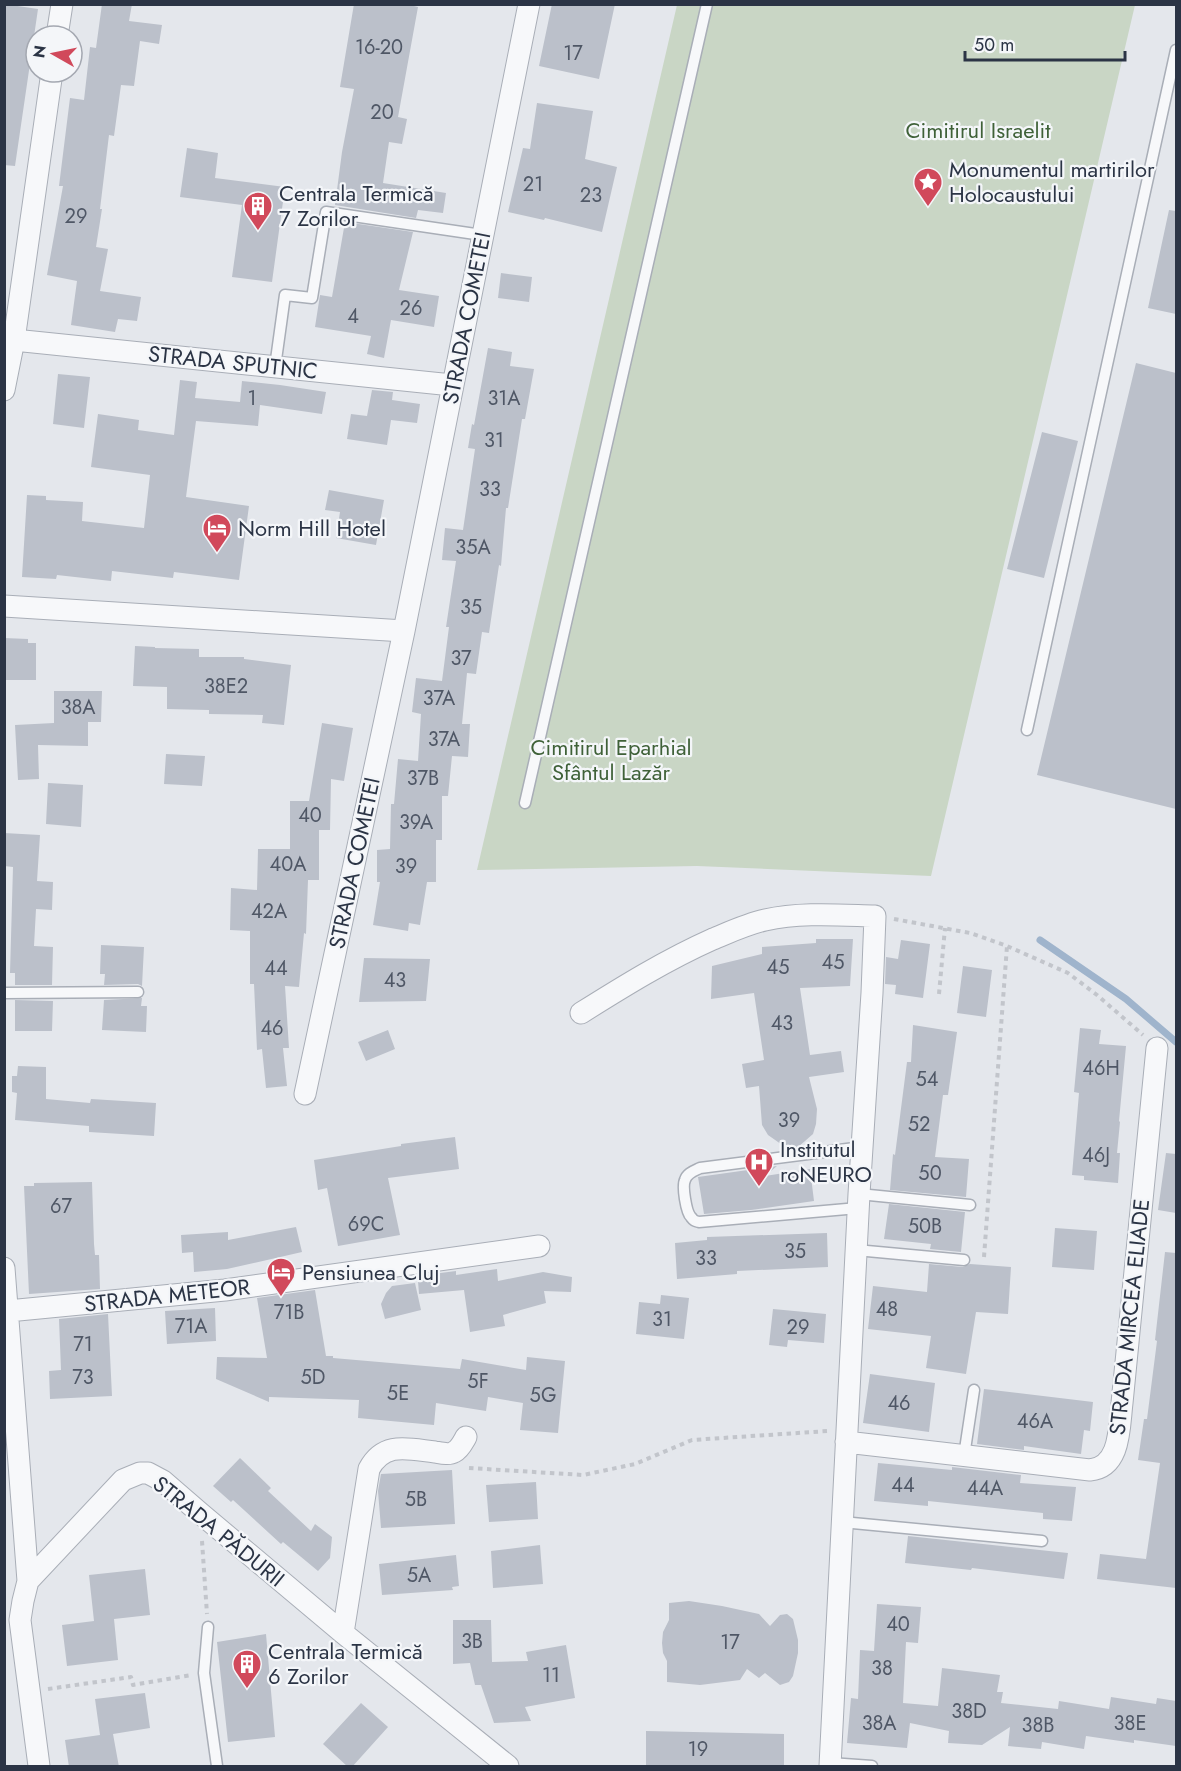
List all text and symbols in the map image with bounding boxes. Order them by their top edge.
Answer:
north arrow [24,24,84,84]
scale bar [965,24,1126,62]
text: 50 m [974,32,1014,58]
house number: 16-20 [355,33,403,62]
house number: 17 [563,39,583,68]
text: N [27,44,52,60]
house number: 20 [370,98,394,127]
park label: Cimitirul Israelit [905,114,1051,146]
place label: Monumentul martirilor Holocaustului [949,153,1155,210]
place icon: Monumentul martirilor Holocaustului [912,166,944,208]
house number: 21 [523,170,543,199]
place label: Centrala Termică 7 Zorilor [279,177,434,234]
house number: 23 [580,181,602,210]
building icon: Centrala Termică 7 Zorilor [242,190,274,232]
house number: 29 [65,202,87,231]
street label: STRADA COMETEI [434,229,498,407]
house number: 26 [400,294,422,323]
house number: 4 [347,302,359,331]
street label: STRADA SPUTNIC [147,337,319,387]
house number: 1 [248,384,257,413]
house number: 31A [487,384,521,413]
house number: 31 [484,426,504,455]
house number: 33 [479,475,501,504]
hotel icon: Norm Hill Hotel [201,512,233,554]
place label: Norm Hill Hotel [238,512,386,544]
house number: 35A [455,533,491,562]
house number: 35 [460,593,482,622]
house number: 37 [450,644,472,673]
house number: 38E2 [204,672,248,701]
house number: 37A [423,684,456,713]
house number: 38A [61,693,96,722]
house number: 37A [428,725,461,754]
park label: Cimitirul Eparhial Sfântul Lazăr [530,731,692,788]
house number: 37B [407,764,439,793]
street label: STRADA COMETEI [320,774,388,952]
house number: 40 [298,801,322,830]
house number: 39A [399,808,434,837]
house number: 40A [270,850,307,879]
house number: 39 [395,852,417,881]
house number: 42A [251,897,288,926]
house number: 45 [822,948,844,977]
house number: 45 [767,953,789,982]
house number: 44 [264,954,288,983]
house number: 43 [384,966,406,995]
house number: 43 [771,1009,793,1038]
house number: 46 [260,1014,284,1043]
house number: 46H [1082,1054,1120,1083]
house number: 54 [916,1065,939,1094]
house number: 39 [778,1106,800,1135]
house number: 52 [908,1110,930,1139]
place label: Institutul roNEURO [780,1133,872,1190]
house number: 46J [1082,1141,1110,1170]
hospital icon: Institutul roNEURO [743,1146,775,1188]
house number: 50 [918,1159,942,1188]
house number: 67 [50,1192,73,1221]
street label: STRADA MIRCEA ELIADE [1101,1197,1157,1437]
house number: 69C [348,1210,384,1239]
house number: 50B [908,1212,942,1241]
house number: 35 [784,1237,806,1266]
house number: 33 [695,1244,717,1273]
hotel icon: Pensiunea Cluj [265,1256,297,1298]
place label: Pensiunea Cluj [302,1256,440,1288]
street label: STRADA METEOR [83,1270,252,1320]
house number: 48 [876,1295,898,1324]
house number: 71B [274,1298,304,1327]
house number: 31 [652,1305,672,1334]
house number: 71A [175,1312,208,1341]
house number: 29 [787,1313,809,1342]
house number: 71 [73,1330,93,1359]
house number: 73 [72,1363,94,1392]
house number: 5D [301,1363,325,1392]
house number: 5F [467,1367,489,1396]
house number: 5E [387,1379,409,1408]
house number: 5G [530,1381,556,1410]
house number: 46 [887,1389,911,1418]
house number: 46A [1017,1407,1054,1436]
street label: STRADA PĂDURII [146,1468,292,1594]
house number: 44 [891,1471,915,1500]
house number: 44A [967,1474,1004,1503]
house number: 5B [405,1485,427,1514]
house number: 5A [407,1561,432,1590]
house number: 40 [886,1610,910,1639]
house number: 3B [461,1627,483,1656]
house number: 17 [720,1628,740,1657]
place label: Centrala Termică 6 Zorilor [268,1635,423,1692]
building icon: Centrala Termică 6 Zorilor [231,1648,263,1690]
house number: 38 [871,1654,893,1683]
house number: 11 [542,1661,560,1690]
house number: 38D [951,1697,987,1726]
house number: 38A [862,1709,897,1738]
house number: 38E [1114,1709,1146,1738]
house number: 38B [1022,1711,1055,1740]
house number: 19 [688,1735,708,1764]

